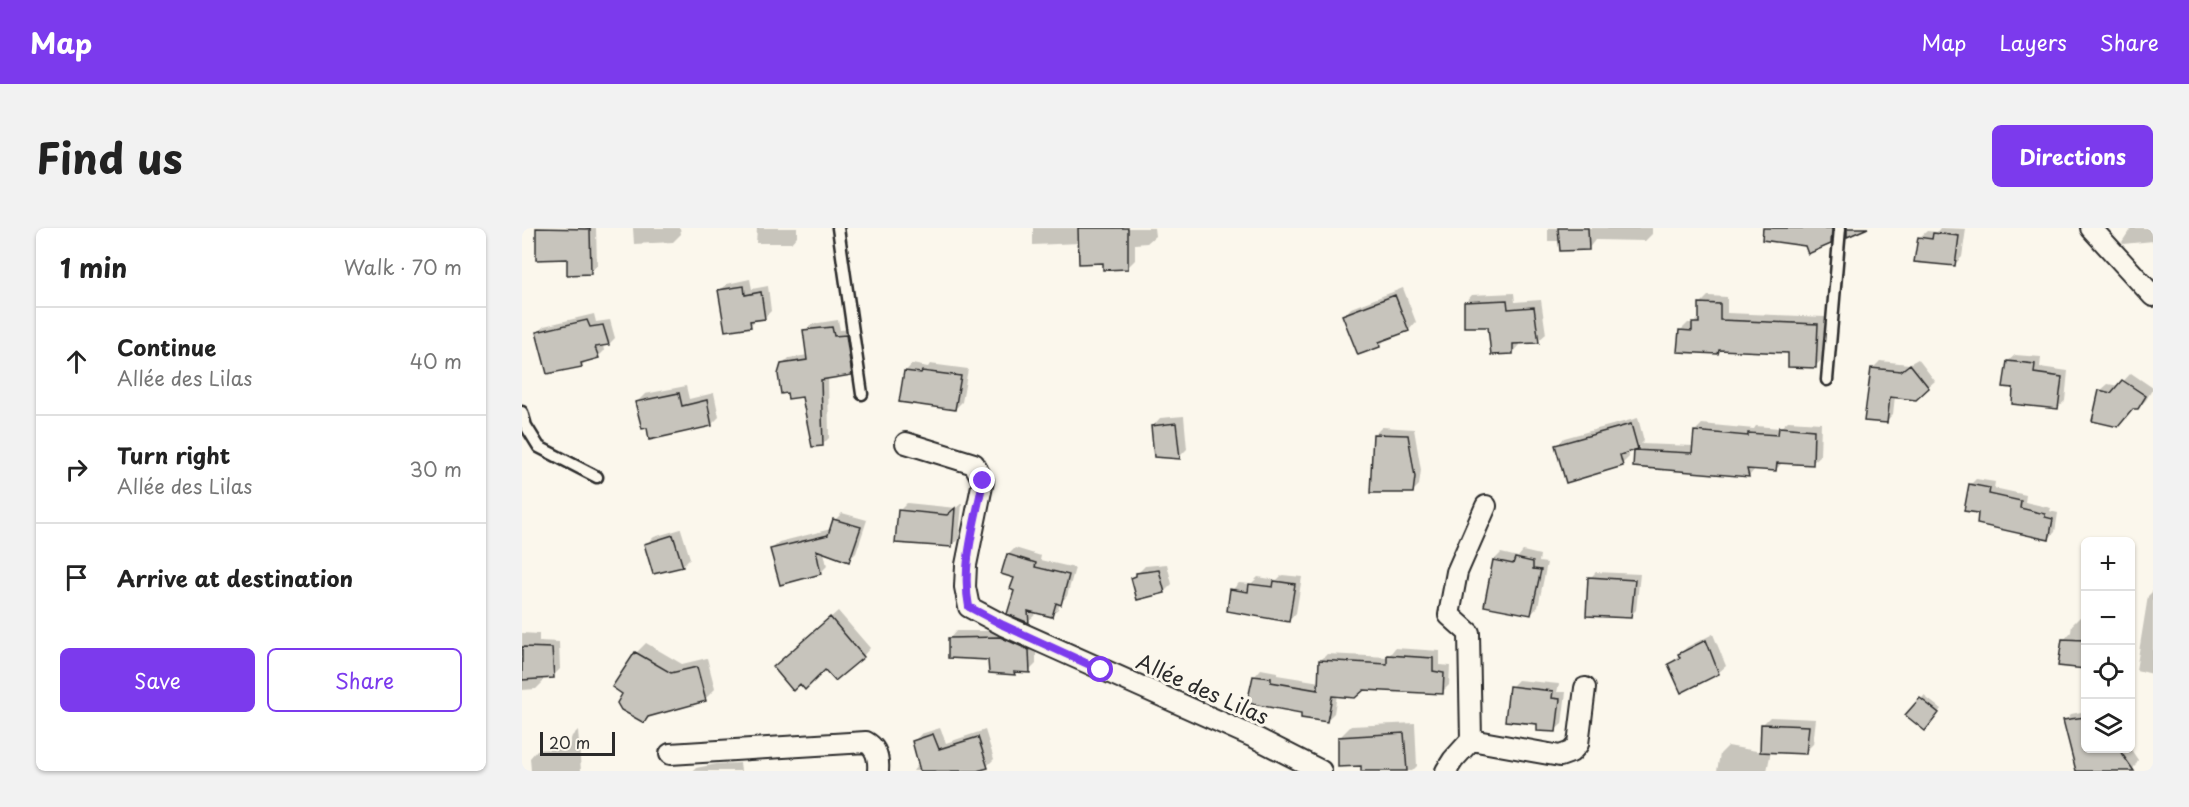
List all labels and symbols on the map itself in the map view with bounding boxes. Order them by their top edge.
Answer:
route end [969,467,995,493]
street label: Allée des Lilas [1132,644,1274,732]
route start [1087,656,1113,682]
scale bar [540,729,615,756]

